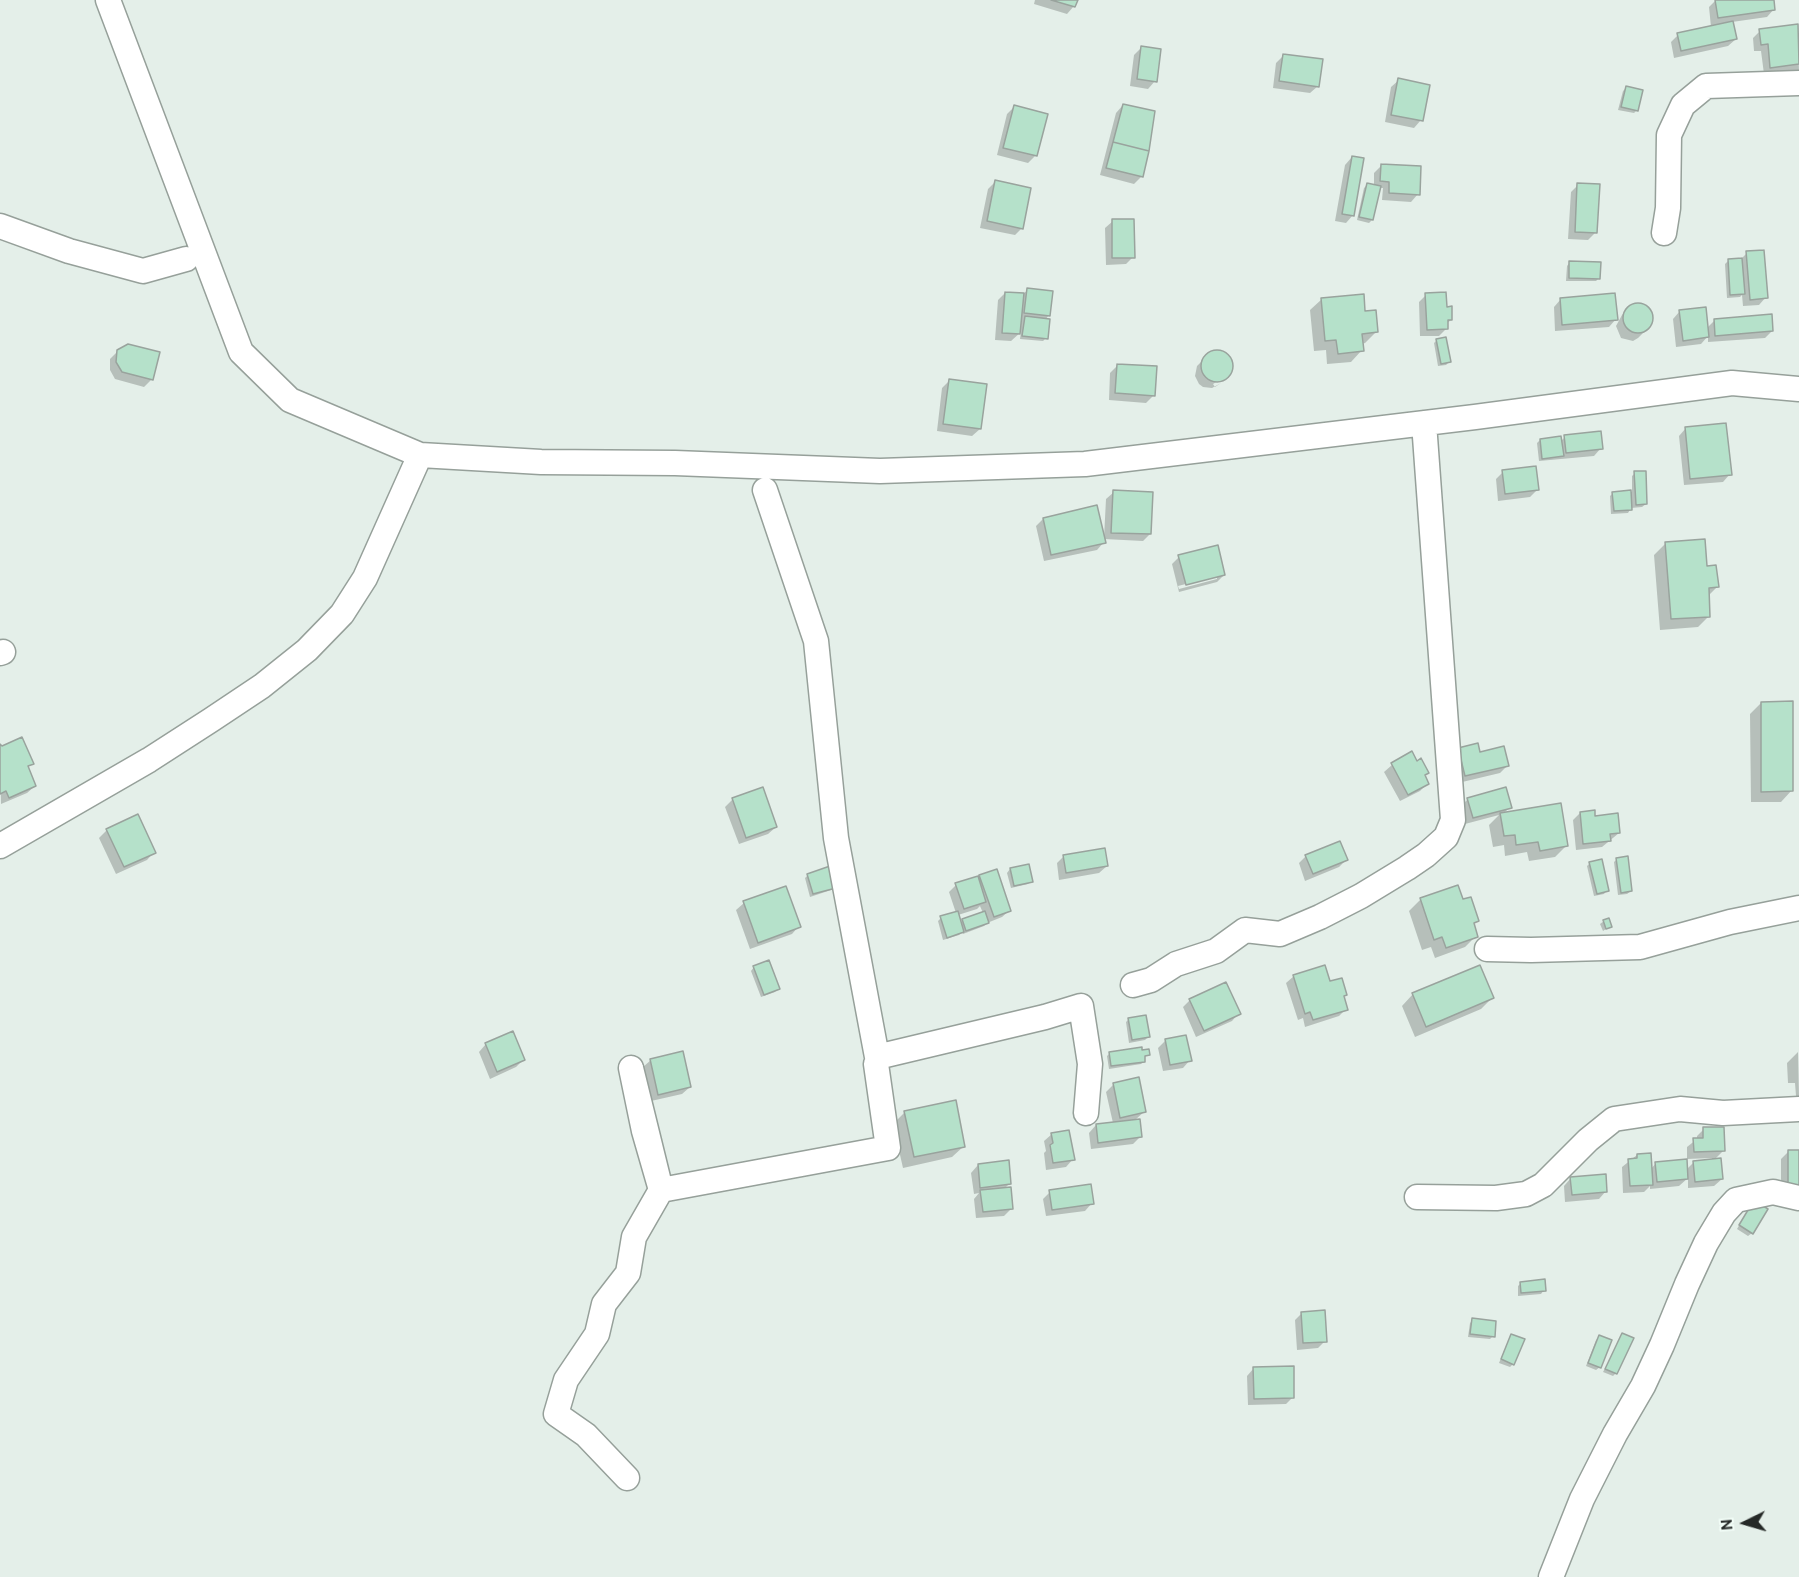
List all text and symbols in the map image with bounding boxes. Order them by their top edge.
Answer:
north arrow [1715,1493,1775,1553]
text: N [1717,1518,1737,1531]

